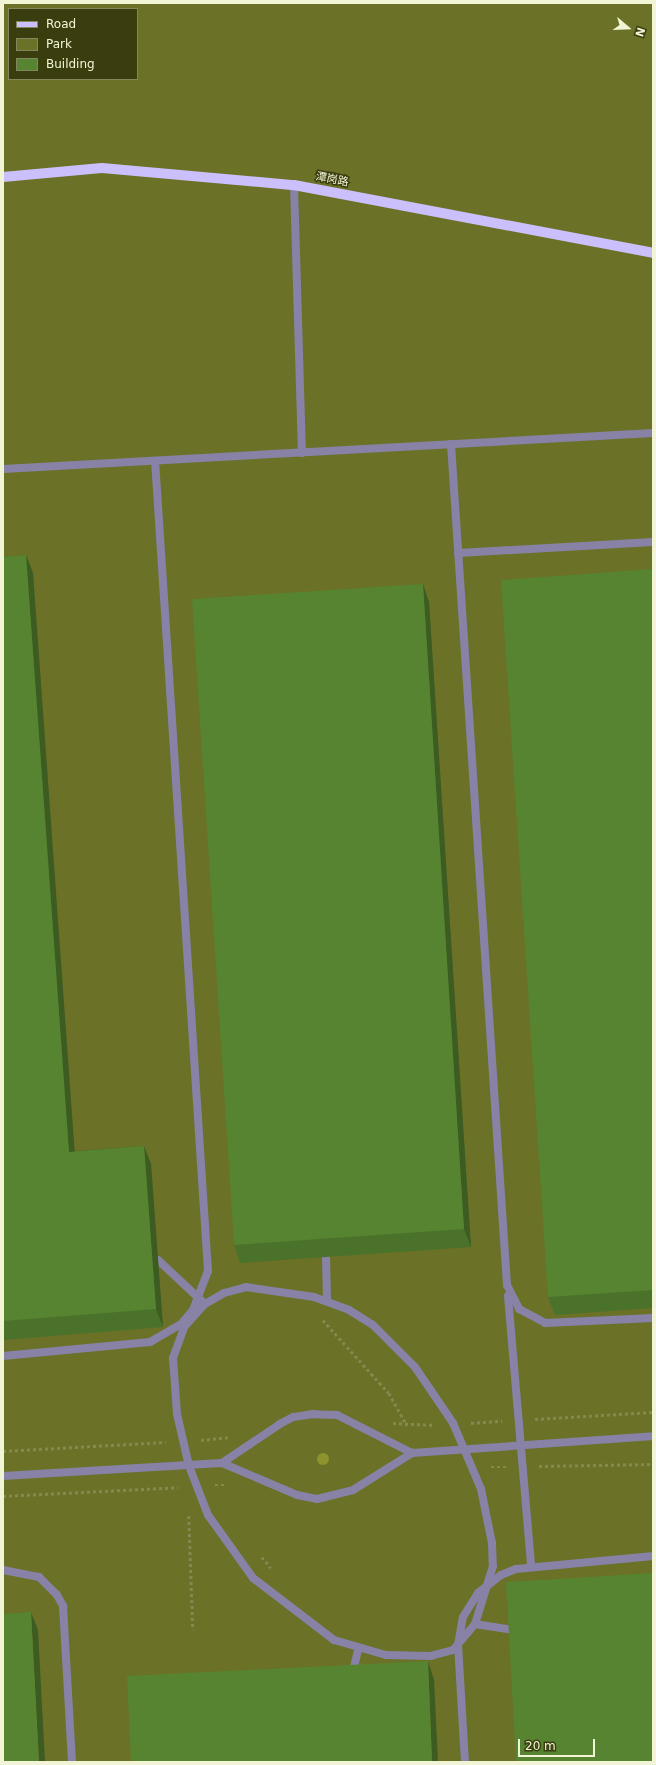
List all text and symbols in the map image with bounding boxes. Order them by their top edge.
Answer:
legend [8,8,138,80]
north arrow [608,8,648,48]
text: Road [46,17,76,31]
text: N [632,26,647,39]
text: Park [46,37,72,51]
text: Building [46,57,95,71]
street label: 潭岗路 [315,170,349,190]
scale bar [520,1731,597,1757]
text: 20 m [525,1739,556,1753]

